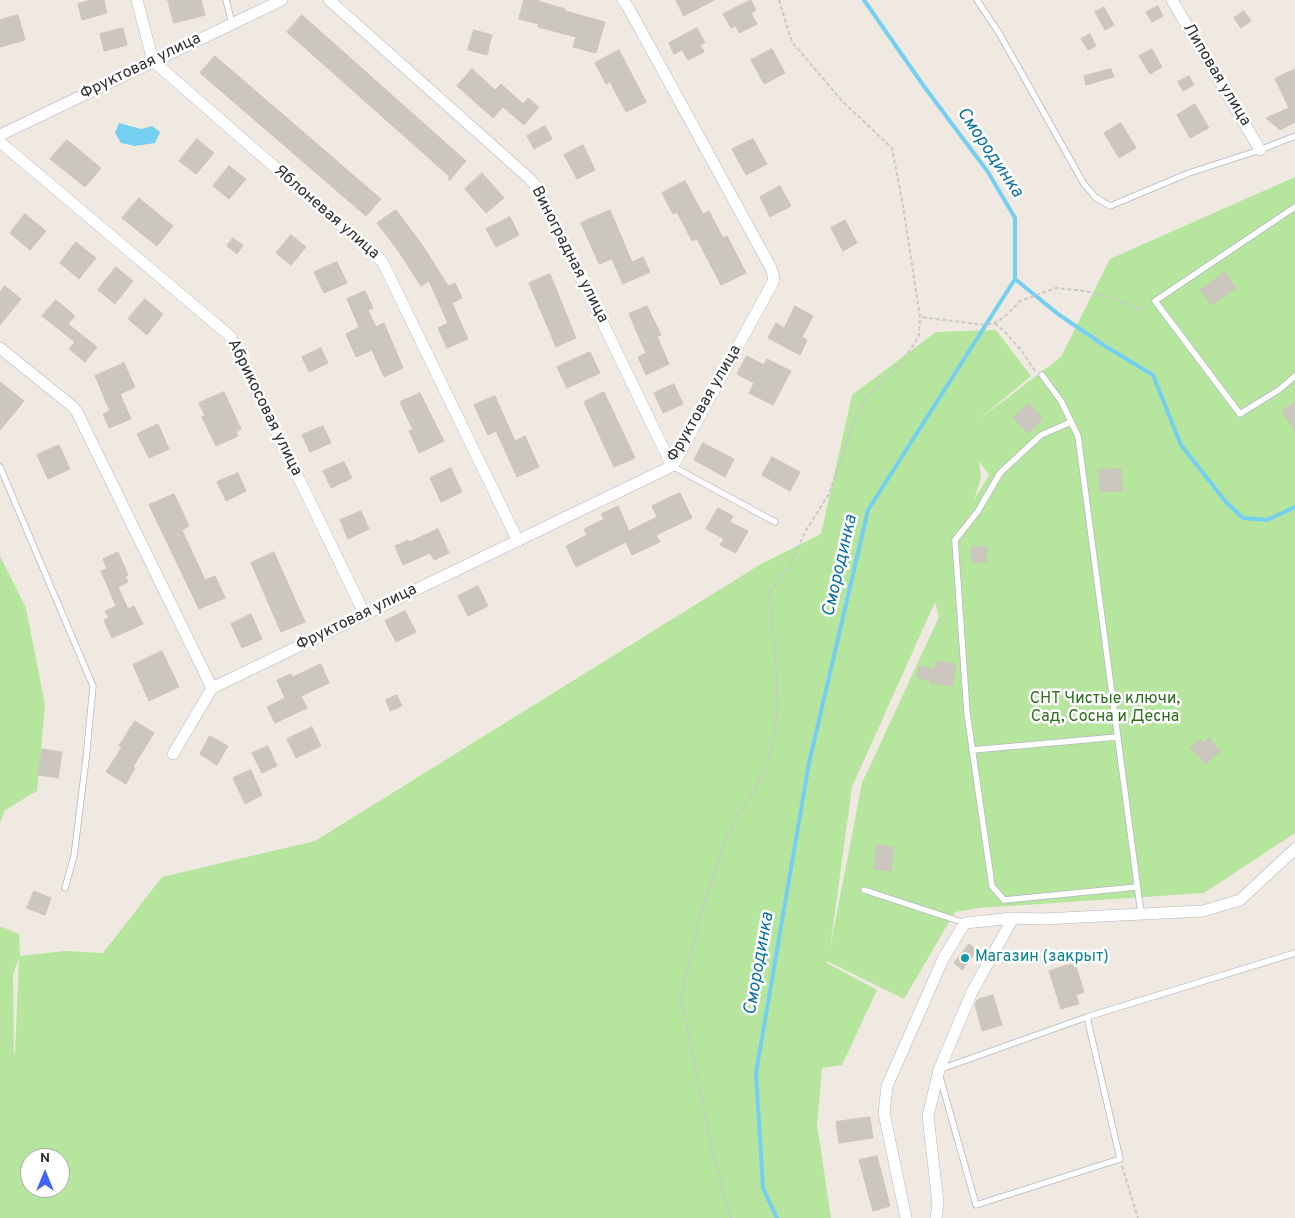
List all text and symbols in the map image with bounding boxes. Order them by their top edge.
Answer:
street label: Липовая улица [1178,20,1254,130]
street label: Фруктовая улица [78,30,204,104]
water label: Смородинка [951,104,1027,202]
street label: Яблоневая улица [269,162,383,264]
street label: Виноградная улица [526,184,612,326]
street label: Абрикосовая улица [223,337,305,479]
street label: Фруктовая улица [664,342,746,466]
water label: Смородинка [819,513,863,619]
street label: Фруктовая улица [294,581,420,655]
park label: СНТ Чистые ключи, Сад, Сосна и Десна [1030,690,1180,728]
water label: Смородинка [740,911,780,1017]
place label: Магазин (закрыт) [975,948,1109,968]
marker: Магазин (закрыт) [959,952,971,964]
north arrow [20,1148,70,1198]
text: N [40,1150,50,1167]

